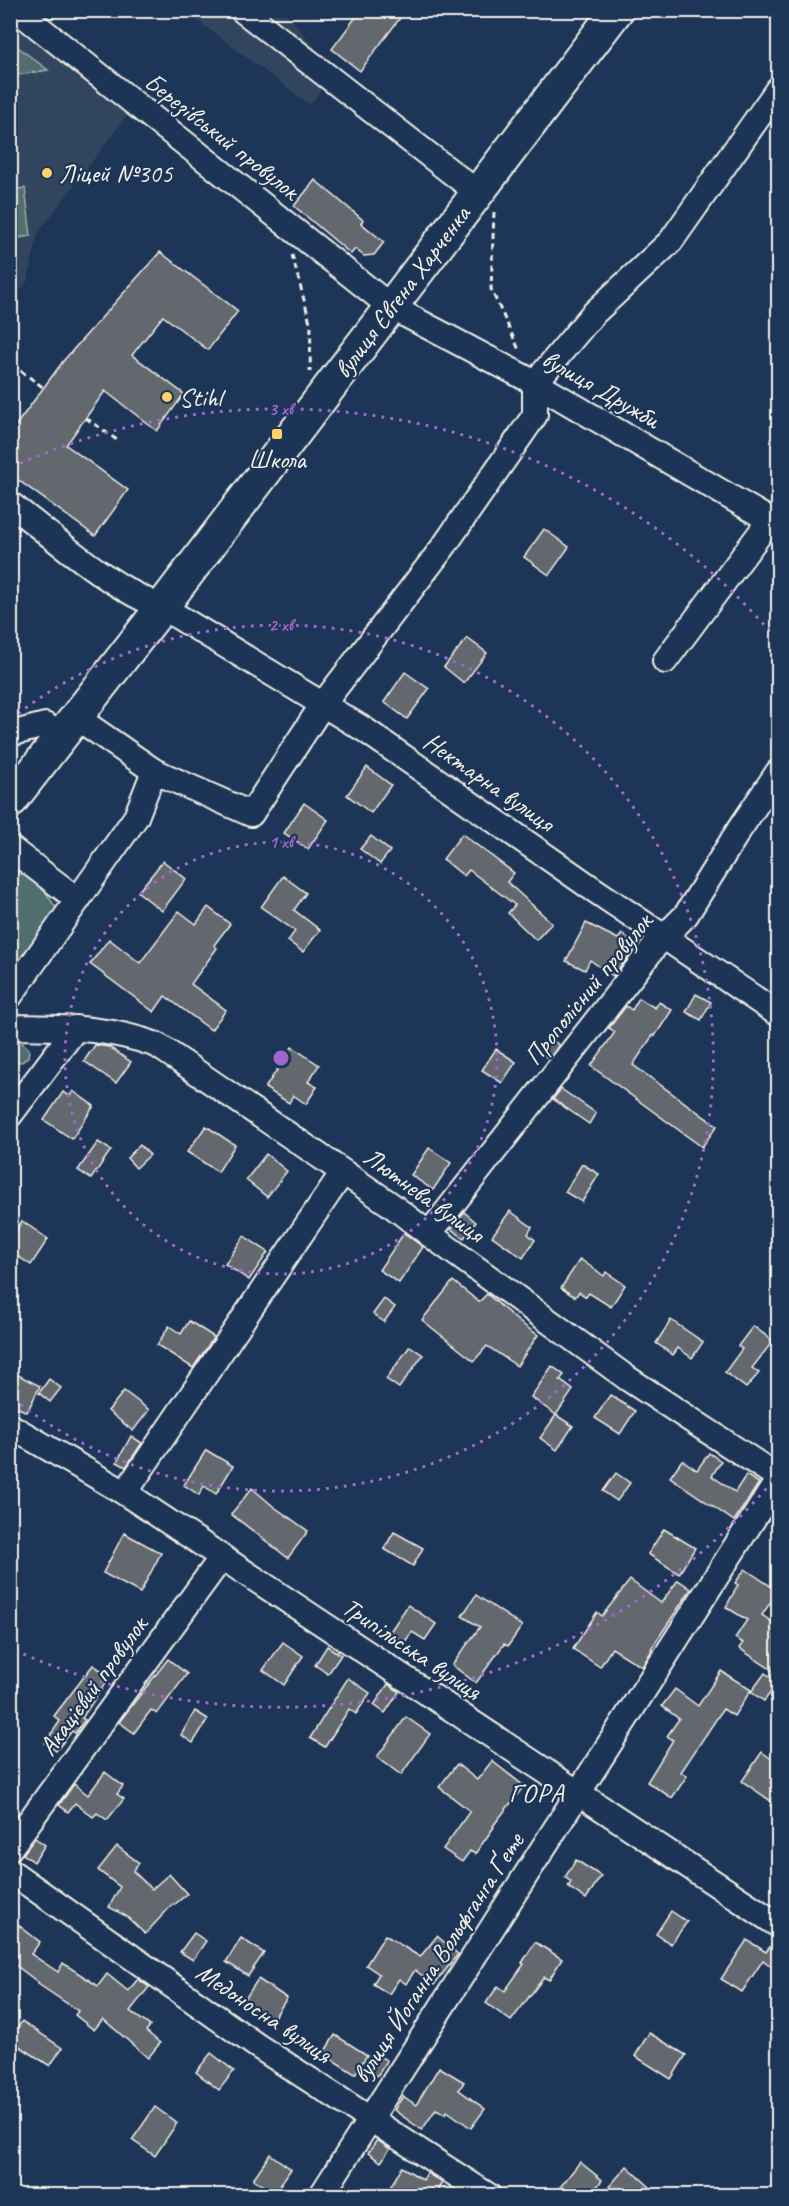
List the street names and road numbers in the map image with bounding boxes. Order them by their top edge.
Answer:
street label: Березівський провулок [138,65,308,208]
street label: вулиця Євгена Харченка [326,198,479,385]
street label: вулиця Дружби [536,342,667,437]
street label: Нектарна вулиця [417,725,563,840]
street label: Прополісний провулок [516,904,661,1072]
street label: Лютнева вулиця [357,1140,493,1251]
street label: Трипільська вулиця [336,1590,489,1709]
street label: Акацієвий провулок [31,1608,156,1762]
street label: вулиця Йоганна Вольфганга Ґете [345,1825,532,2089]
street label: Медоносна вулиця [190,1955,340,2071]

